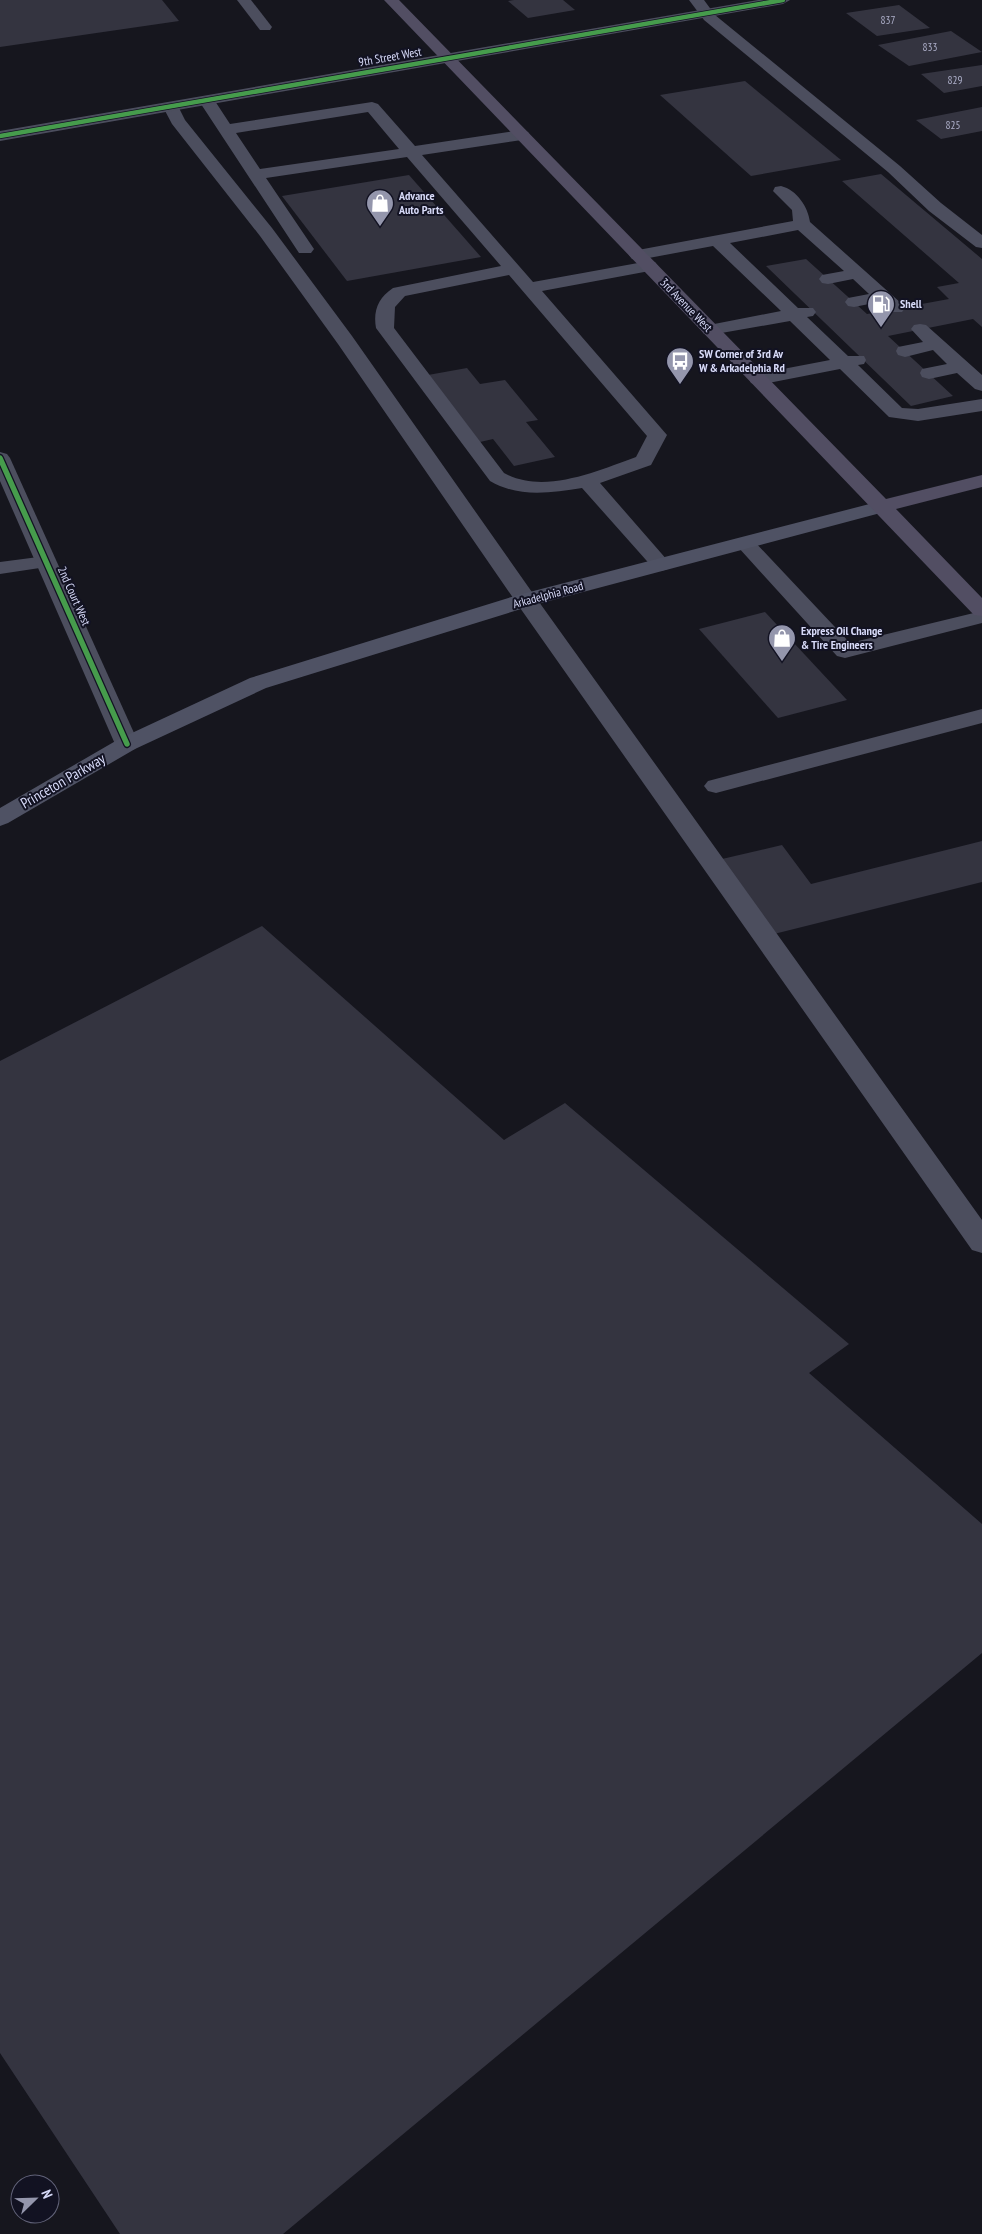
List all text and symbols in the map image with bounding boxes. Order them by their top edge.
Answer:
house number: 837 [881,13,895,27]
house number: 833 [923,40,937,54]
street label: 9th Street West [357,43,423,69]
house number: 829 [948,73,962,87]
house number: 825 [946,118,960,132]
shop icon: Advance Auto Parts [365,188,395,227]
place label: Advance Auto Parts [398,188,444,217]
street label: 3rd Avenue West [657,275,716,335]
fuel station icon: Shell [866,289,896,328]
place label: Shell [900,296,922,311]
bus stop icon: SW Corner of 3rd Av W & Arkadelphia Rd [665,346,695,385]
place label: SW Corner of 3rd Av W & Arkadelphia Rd [698,346,785,375]
street label: 2nd Court West [55,564,94,628]
street label: Arkadelphia Road [511,578,585,611]
shop icon: Express Oil Change & Tire Engineers [767,623,797,662]
place label: Express Oil Change & Tire Engineers [801,623,882,652]
street label: Princeton Parkway [17,749,109,812]
north arrow [10,2174,60,2224]
text: N [37,2187,57,2201]

